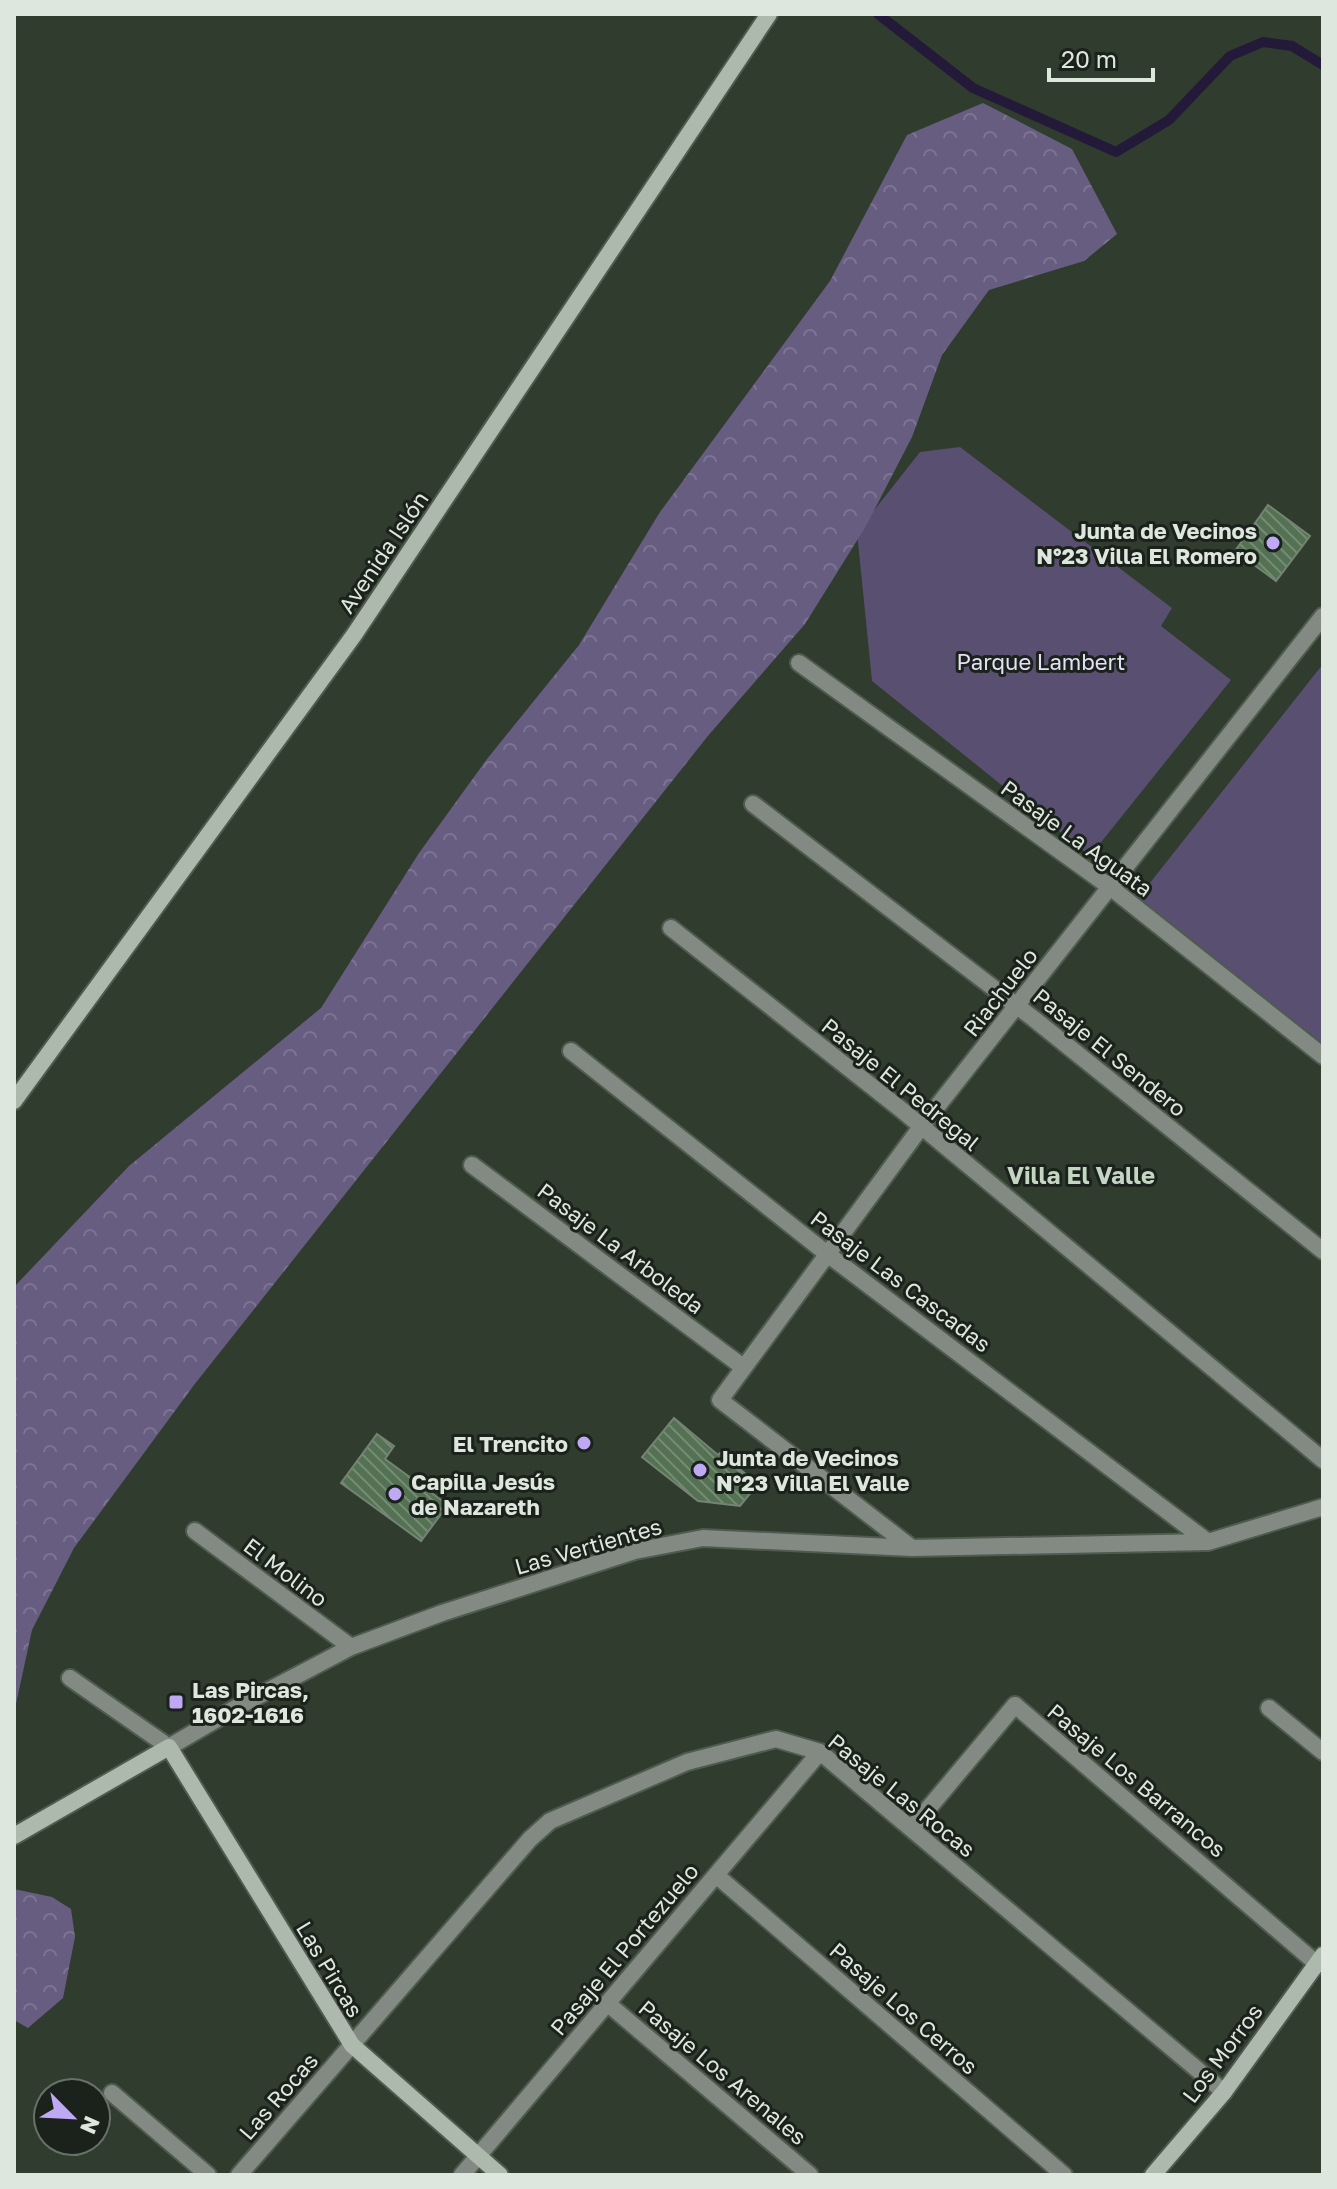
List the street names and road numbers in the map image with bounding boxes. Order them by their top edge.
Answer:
street label: Avenida Islón [332,486,434,618]
street label: Pasaje La Aguata [996,774,1158,902]
street label: Riachuelo [957,942,1043,1042]
street label: Pasaje El Sendero [1028,982,1192,1122]
street label: Pasaje El Pedregal [817,1012,985,1156]
street label: Pasaje La Arboleda [533,1177,709,1319]
street label: Pasaje Las Cascadas [806,1205,996,1357]
street label: Las Vertientes [511,1512,665,1580]
street label: El Molino [239,1532,333,1612]
street label: Pasaje Los Barrancos [1042,1698,1232,1862]
street label: Pasaje Las Rocas [823,1727,981,1863]
street label: Pasaje El Portezuelo [544,1858,704,2040]
street label: Las Pircas [291,1916,369,2022]
street label: Pasaje Los Cerros [825,1936,983,2080]
street label: Pasaje Los Arenales [634,1994,812,2150]
street label: Los Morros [1176,1998,1268,2108]
street label: Las Rocas [233,2047,323,2145]

